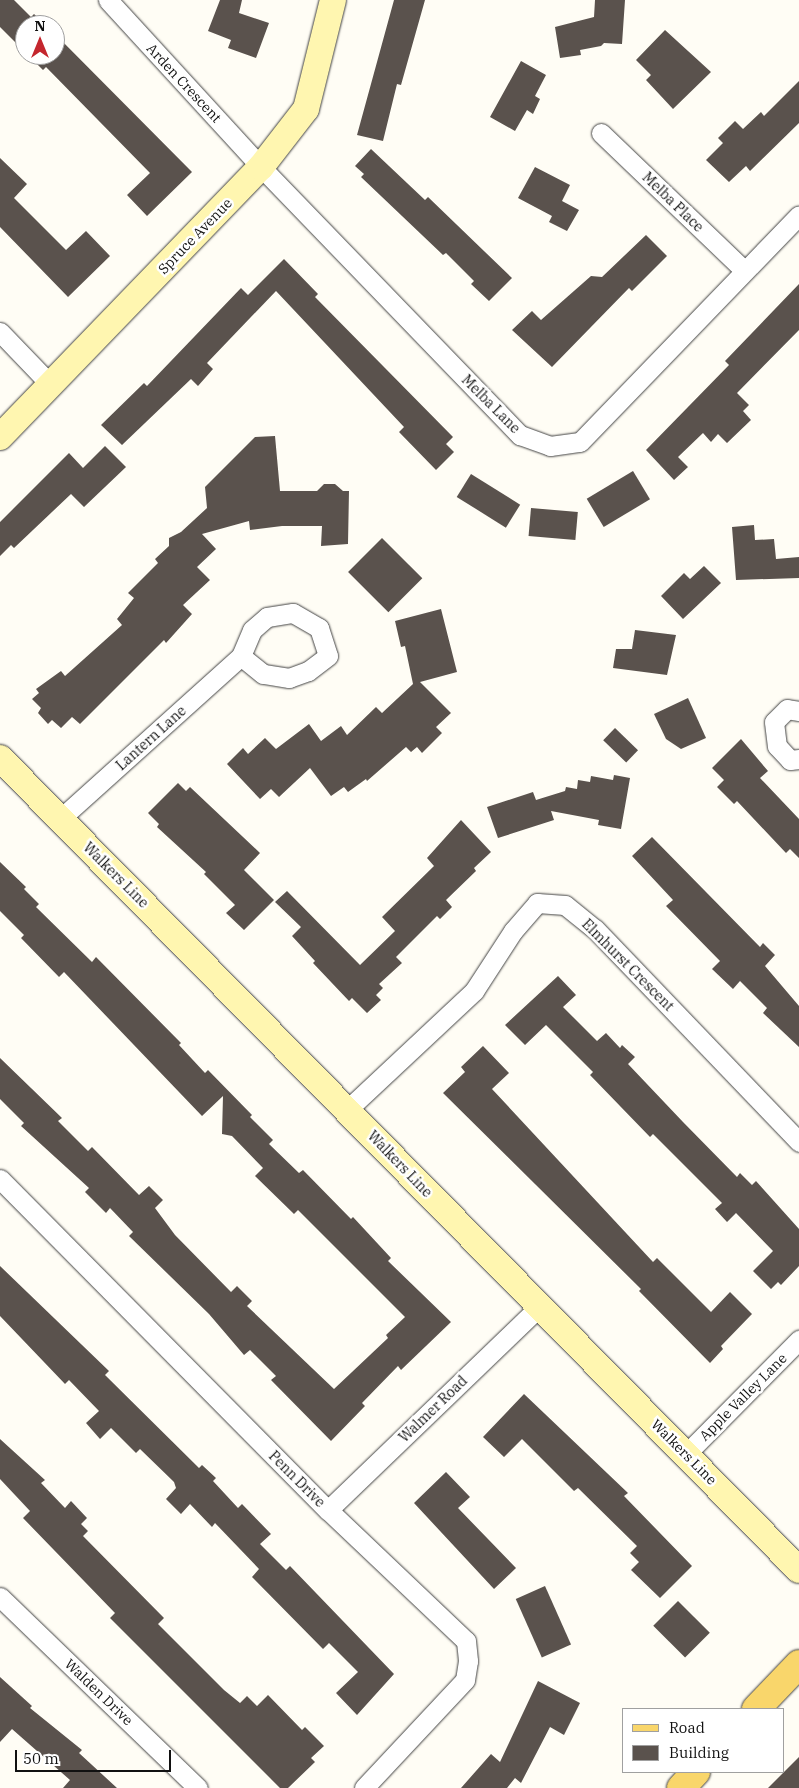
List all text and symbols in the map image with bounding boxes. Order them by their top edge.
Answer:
north arrow [15,15,65,65]
text: N [34,17,46,35]
street label: Arden Crescent [143,40,225,126]
street label: Melba Place [639,169,707,235]
street label: Spruce Avenue [155,195,235,277]
street label: Melba Lane [458,371,524,437]
street label: Lantern Lane [113,702,189,774]
street label: Walkers Line [80,839,152,911]
street label: Elmhurst Crescent [579,916,677,1014]
street label: Walkers Line [364,1127,436,1201]
street label: Apple Valley Lane [696,1350,790,1444]
street label: Walmer Road [395,1372,471,1446]
street label: Walkers Line [648,1416,720,1488]
street label: Penn Drive [265,1447,329,1511]
street label: Walden Drive [61,1655,137,1729]
legend [622,1708,784,1773]
text: Road [669,1718,705,1737]
scale bar [18,1740,174,1772]
text: Building [669,1743,729,1762]
text: 50 m [23,1749,59,1768]

